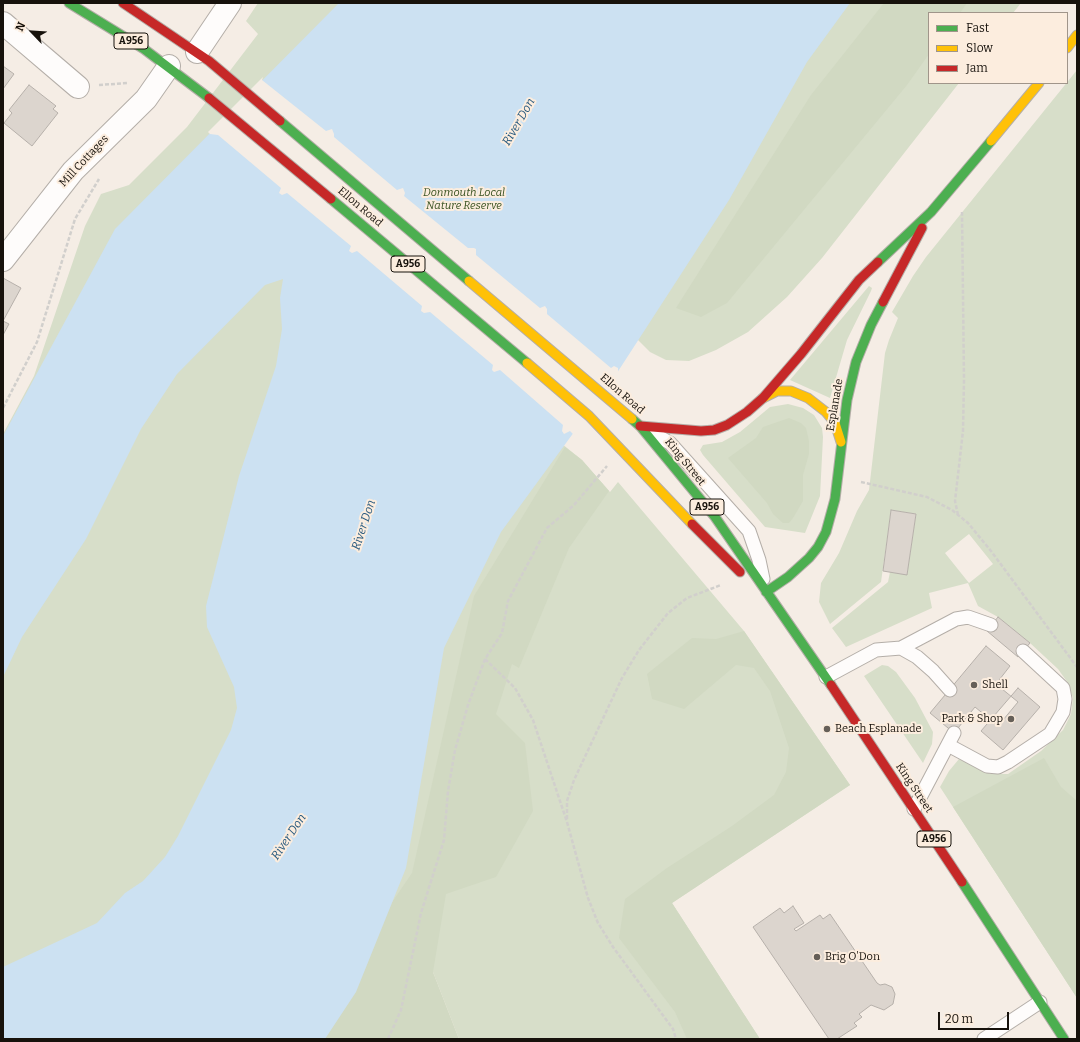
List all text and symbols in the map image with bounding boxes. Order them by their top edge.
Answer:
north arrow [12,12,52,52]
legend [928,12,1068,84]
text: N [13,20,28,33]
text: Fast [966,21,989,35]
road number: A956 [114,33,148,49]
text: Slow [966,41,993,55]
text: Jam [966,61,988,75]
water label: River Don [500,96,538,148]
street label: Mill Cottages [57,132,111,190]
street label: Ellon Road [335,184,385,230]
park label: Donmouth Local Nature Reserve [423,186,505,212]
road number: A956 [391,256,425,272]
street label: Ellon Road [597,371,647,417]
street label: Esplanade [824,378,846,432]
street label: King Street [662,436,708,488]
water label: River Don [349,498,379,552]
road number: A956 [690,499,724,515]
place label: Shell [982,678,1008,692]
marker: Shell [969,680,979,690]
place label: Park & Shop [941,712,1003,726]
marker: Park & Shop [1006,714,1016,724]
place label: Beach Esplanade [835,722,921,736]
marker: Beach Esplanade [822,724,832,734]
street label: King Street [893,761,935,815]
water label: River Don [268,811,310,863]
road number: A956 [917,831,951,847]
place label: Brig O'Don [825,950,880,964]
marker: Brig O'Don [812,952,822,962]
scale bar [940,1004,1011,1030]
text: 20 m [945,1012,973,1026]

